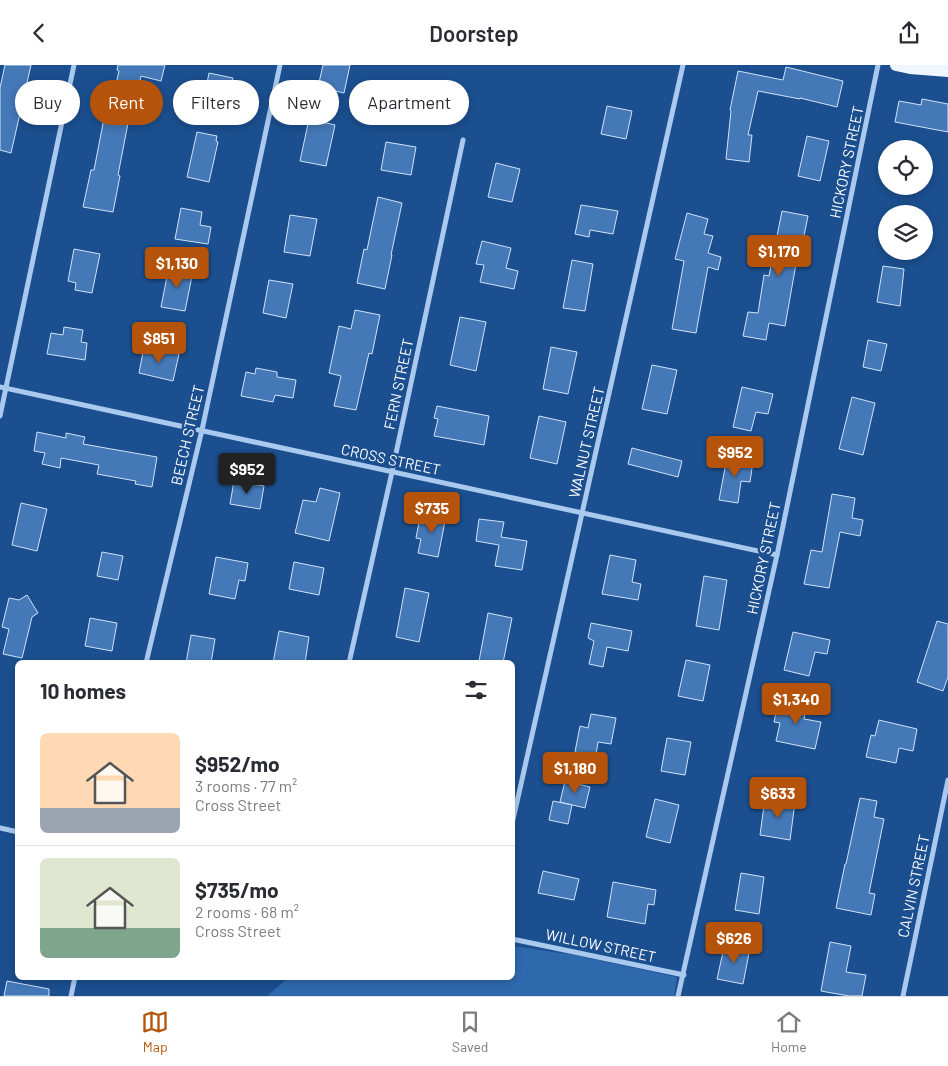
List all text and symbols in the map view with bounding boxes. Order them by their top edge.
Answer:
icon: back [25,19,53,47]
icon: share [895,19,923,47]
text: Doorstep [429,20,519,46]
chip: Buy [15,80,80,125]
chip: Rent [90,80,163,125]
chip: Filters [173,80,259,125]
chip: New [269,80,339,125]
chip: Apartment [349,80,469,125]
street label: HICKORY STREET [825,104,867,220]
map controls [878,140,933,260]
button: locate [878,140,933,195]
button: layers [878,205,933,260]
pin: $1,170 [738,235,820,277]
text: $1,170 [758,241,800,260]
pin: $1,130 [136,247,218,289]
text: $1,130 [156,253,198,272]
pin: $851 [129,321,189,364]
text: $851 [143,328,175,347]
street label: FERN STREET [380,337,416,431]
street label: BEECH STREET [167,383,207,487]
street label: WALNUT STREET [564,385,608,499]
pin: $952 [705,435,765,478]
street label: CROSS STREET [340,440,442,478]
text: $952 [717,442,753,461]
pin: $952 [217,453,277,495]
text: $952 [229,459,265,478]
pin: $735 [402,491,462,534]
text: $735 [415,498,449,517]
street label: HICKORY STREET [742,500,784,616]
icon: filters [462,676,490,704]
text: 10 homes [40,678,126,703]
pin: $1,340 [755,683,837,725]
text: $1,340 [773,689,819,708]
text: $952/mo [195,751,280,776]
pin: $1,180 [534,751,616,794]
icon: home [80,753,140,813]
text: $1,180 [554,758,596,777]
text: 3 rooms · 77 m² [195,776,297,795]
pin: $633 [748,777,808,819]
text: $633 [760,783,796,802]
text: Cross Street [195,795,281,814]
street label: CALVIN STREET [893,833,933,939]
text: $735/mo [195,877,279,902]
icon: home [80,878,140,938]
text: 2 rooms · 68 m² [195,902,299,921]
text: Cross Street [195,921,281,940]
pin: $626 [704,921,764,964]
street label: WILLOW STREET [544,925,658,965]
text: $626 [716,928,752,947]
tab: Map [141,1008,169,1055]
tab: Saved [452,1008,489,1055]
tab: Home [771,1008,807,1055]

